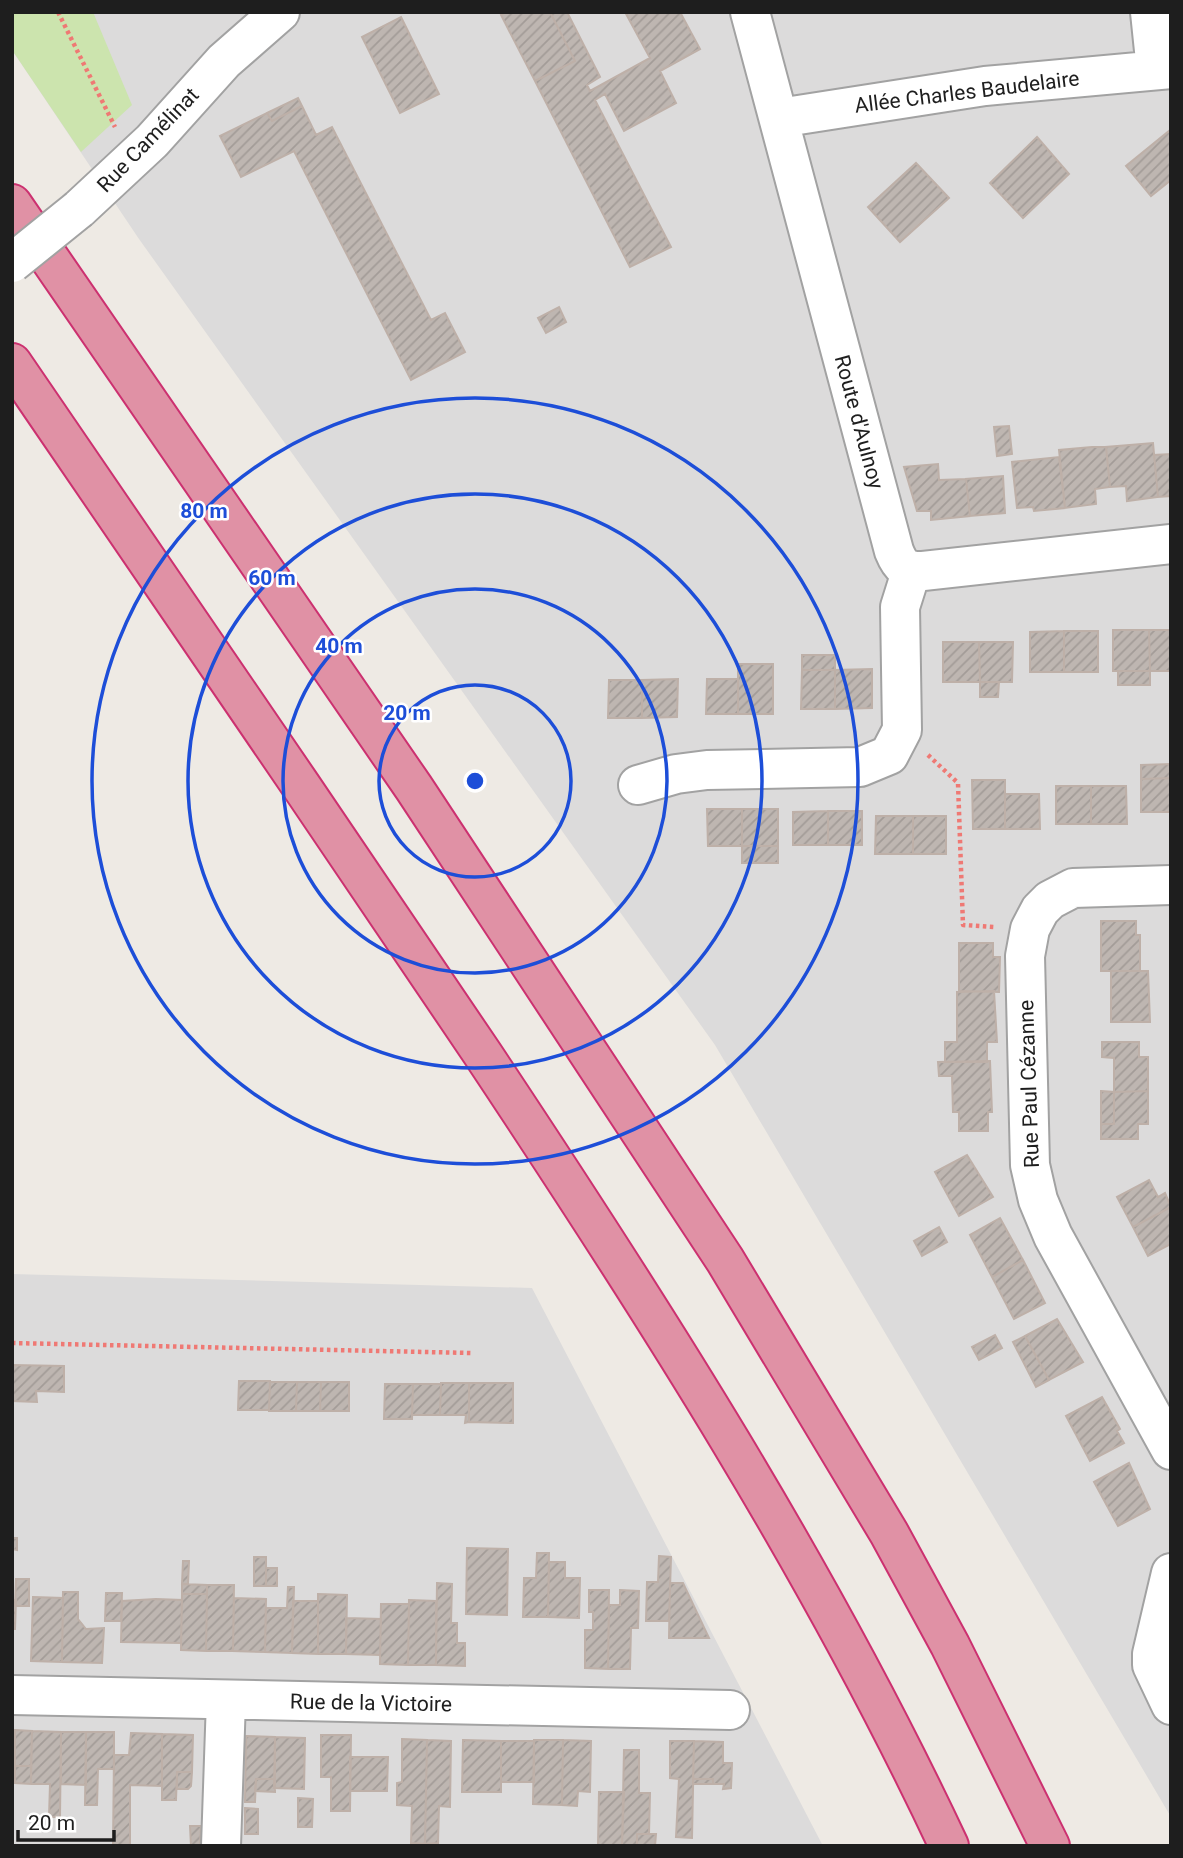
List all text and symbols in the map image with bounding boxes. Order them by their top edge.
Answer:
street label: Allée Charles Baudelaire [853,66,1081,118]
street label: Rue Camélinat [92,83,204,197]
street label: Route d'Aulnoy [830,352,888,492]
text: 80 m [180,499,228,523]
text: 60 m [248,566,296,590]
text: 40 m [315,634,363,658]
text: 20 m [383,701,431,725]
centre of rings [463,769,487,793]
street label: Rue Paul Cézanne [1014,999,1044,1169]
street label: Rue de la Victoire [290,1690,452,1716]
scale bar [18,1798,114,1842]
text: 20 m [28,1811,75,1835]

